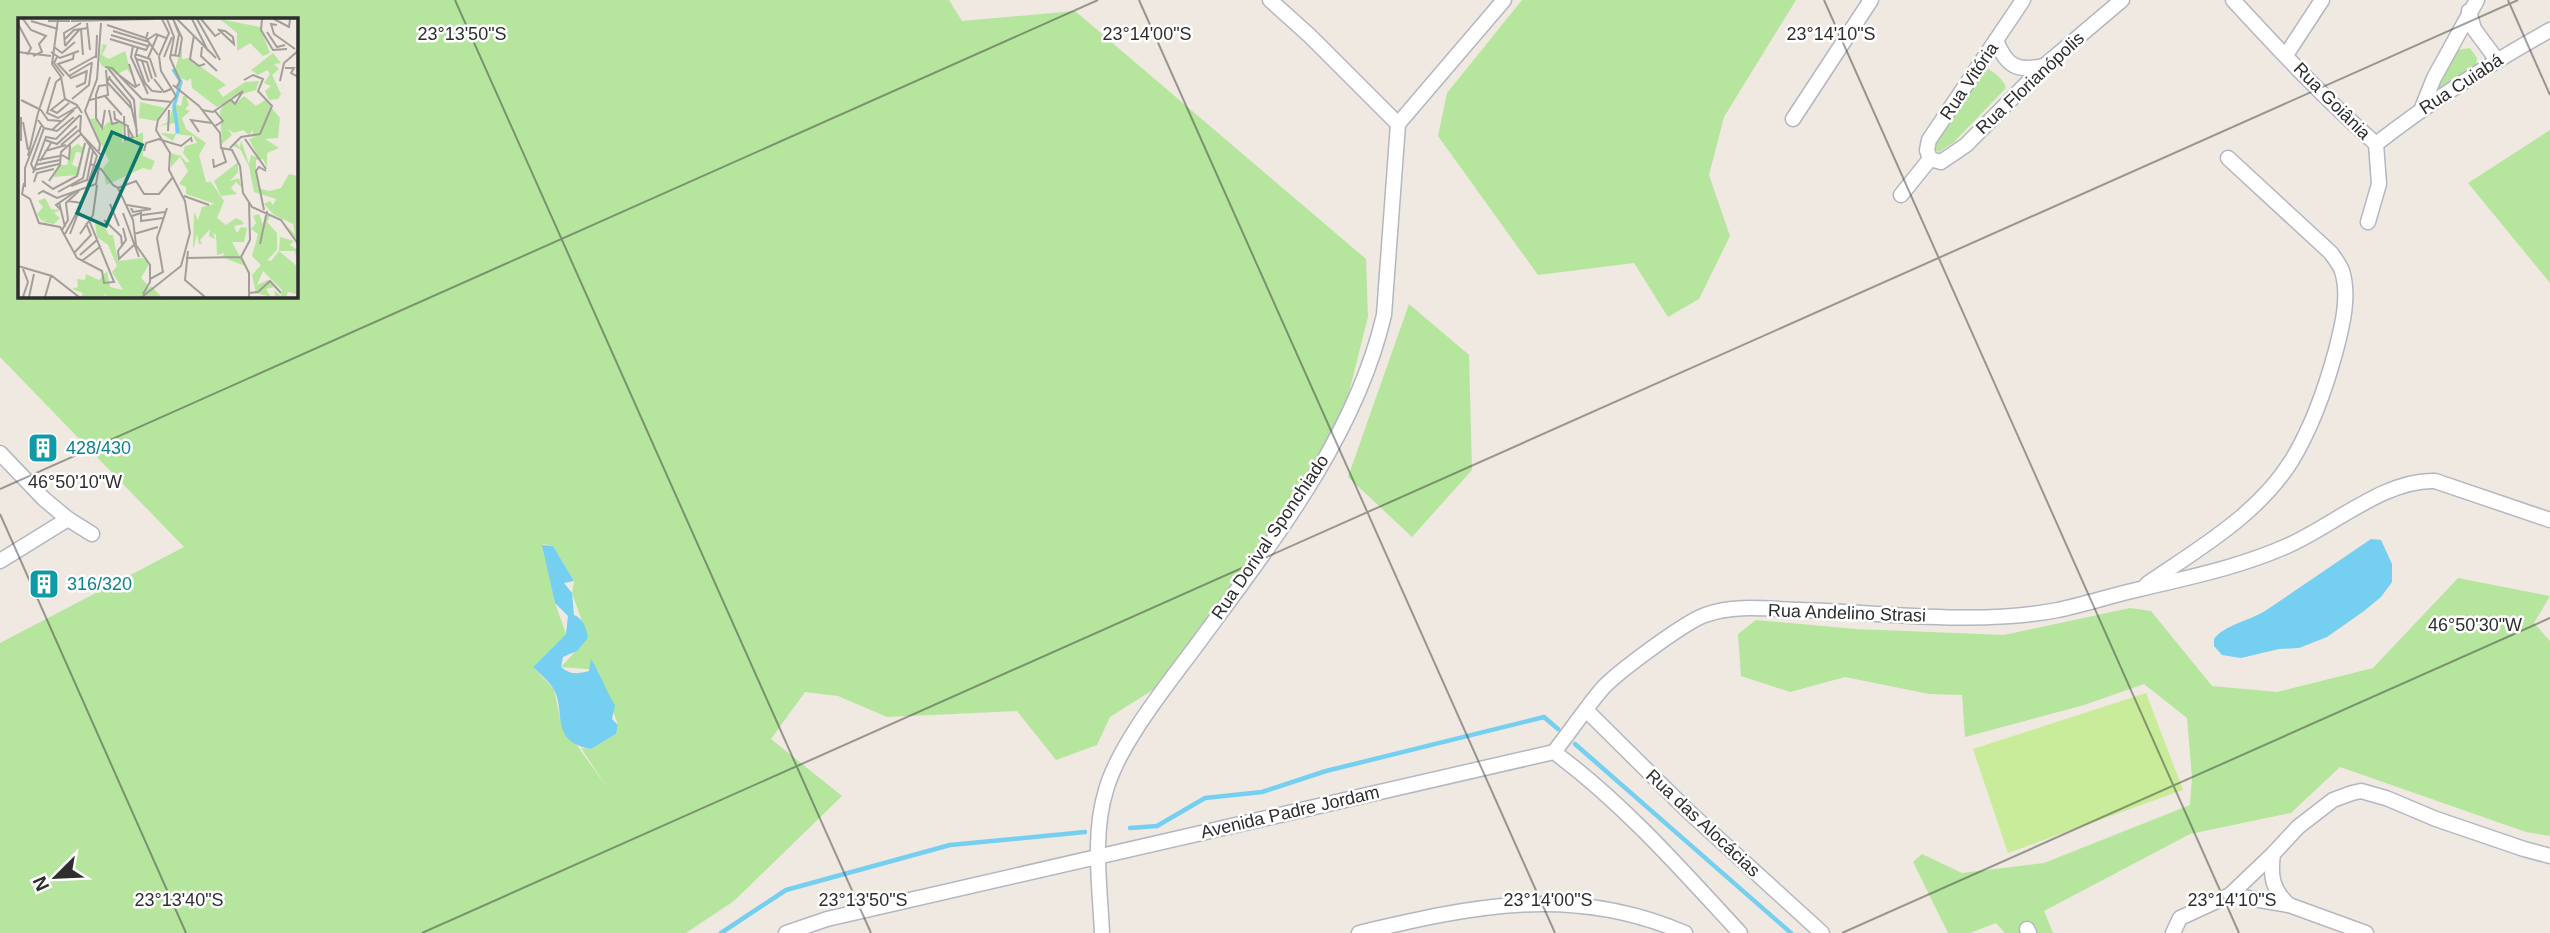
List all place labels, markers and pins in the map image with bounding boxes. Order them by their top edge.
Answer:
building icon: 428/430 [26,431,60,465]
place label: 428/430 [66,438,131,458]
building icon: 316/320 [27,567,61,601]
place label: 316/320 [67,574,132,594]

